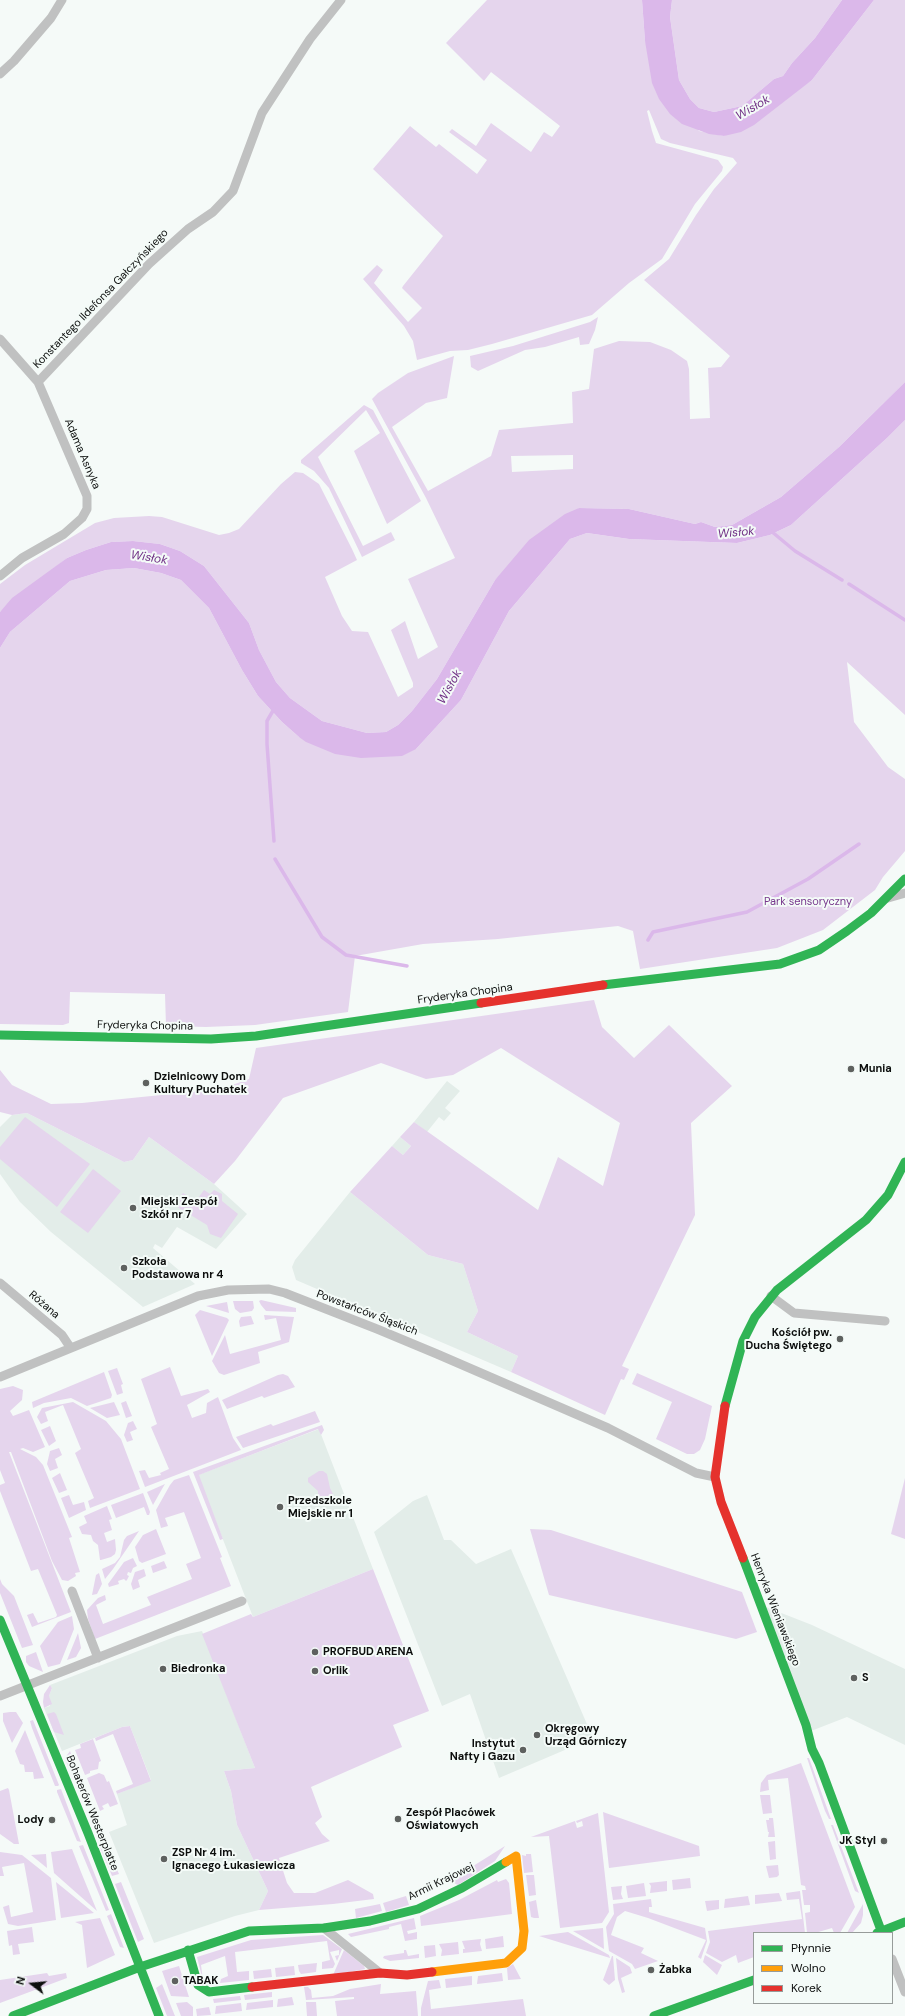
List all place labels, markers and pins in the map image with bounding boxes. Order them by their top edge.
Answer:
place label: Munia [859,1062,892,1076]
marker: Munia [846,1064,856,1074]
place label: Dzielnicowy Dom Kultury Puchatek [154,1070,247,1096]
marker: Dzielnicowy Dom Kultury Puchatek [141,1078,151,1088]
place label: Miejski Zespół Szkół nr 7 [141,1195,217,1221]
marker: Miejski Zespół Szkół nr 7 [128,1203,138,1213]
place label: Szkoła Podstawowa nr 4 [132,1255,223,1281]
marker: Szkoła Podstawowa nr 4 [119,1263,129,1273]
place label: Kościół pw. Ducha Świętego [746,1326,832,1352]
marker: Kościół pw. Ducha Świętego [835,1334,845,1344]
place label: Przedszkole Miejskie nr 1 [288,1494,353,1520]
marker: Przedszkole Miejskie nr 1 [275,1502,285,1512]
place label: PROFBUD ARENA [323,1645,413,1659]
marker: PROFBUD ARENA [310,1647,320,1657]
place label: Biedronka [171,1662,225,1676]
marker: Biedronka [158,1664,168,1674]
place label: Orlik [323,1664,348,1678]
marker: Orlik [310,1666,320,1676]
place label: S [862,1671,869,1685]
marker: S [849,1673,859,1683]
place label: Okręgowy Urząd Górniczy [545,1722,627,1748]
marker: Okręgowy Urząd Górniczy [532,1730,542,1740]
place label: Instytut Nafty i Gazu [450,1737,515,1763]
marker: Instytut Nafty i Gazu [518,1745,528,1755]
place label: Zespół Placówek Oświatowych [406,1806,496,1832]
place label: Lody [18,1813,44,1827]
marker: Zespół Placówek Oświatowych [393,1814,403,1824]
marker: Lody [47,1815,57,1825]
place label: JK Styl [839,1834,876,1848]
marker: JK Styl [879,1836,889,1846]
place label: ZSP Nr 4 im. Ignacego Łukasiewicza [172,1846,295,1872]
marker: ZSP Nr 4 im. Ignacego Łukasiewicza [159,1854,169,1864]
place label: Żabka [659,1963,692,1977]
marker: Żabka [646,1965,656,1975]
place label: TABAK [183,1974,219,1988]
marker: TABAK [170,1976,180,1986]

